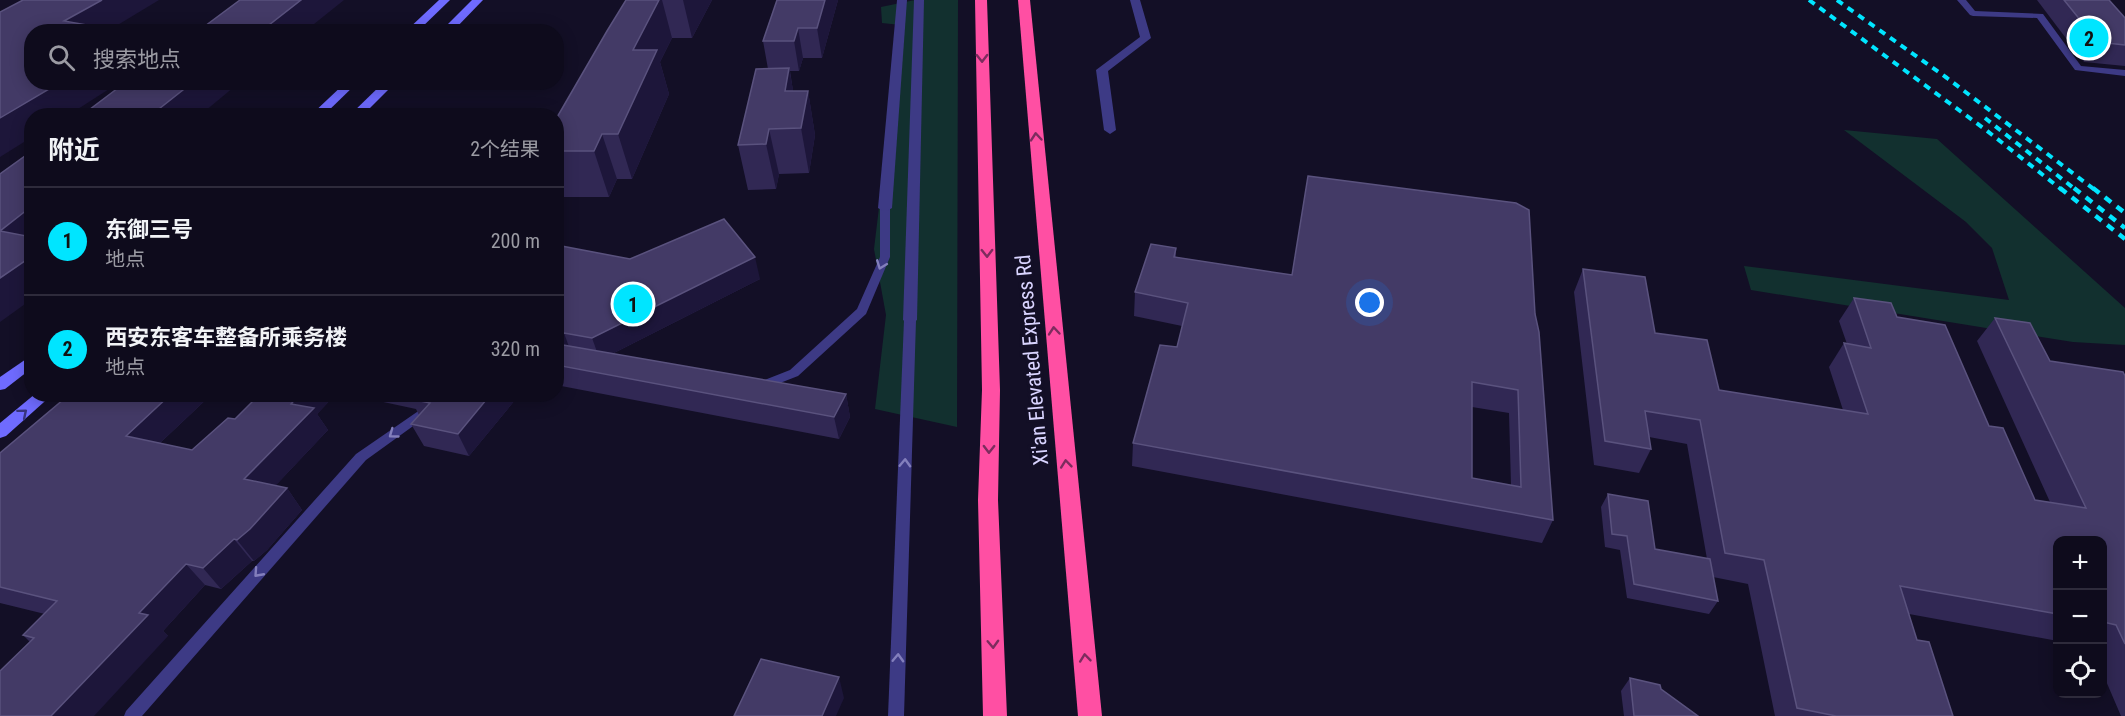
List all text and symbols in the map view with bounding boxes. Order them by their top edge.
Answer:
pin: 2 [2070,15,2108,60]
search box [24,24,564,90]
icon: search [45,41,78,74]
text: 搜索地点 [93,47,181,72]
one-way arrow [976,54,988,63]
one-way arrow [1030,132,1043,141]
text: 附近 [48,135,100,165]
text: 2个结果 [470,137,540,161]
text: 东御三号 [105,217,193,242]
text: 1 [62,229,73,253]
text: 200 m [491,229,540,253]
text: 地点 [105,247,145,271]
one-way arrow [981,249,993,258]
street label: Xi'an Elevated Express Rd [1011,254,1053,466]
one-way arrow [876,259,888,270]
pin: 1 [614,282,652,326]
your location [1355,288,1384,317]
text: 西安东客车整备所乘务楼 [105,325,347,350]
one-way arrow [1047,326,1060,335]
text: 2 [62,337,73,361]
text: 320 m [491,337,540,361]
text: 地点 [105,355,145,379]
one-way arrow [16,410,27,421]
one-way arrow [389,427,400,438]
one-way arrow [983,444,995,453]
one-way arrow [899,458,911,467]
one-way arrow [1060,459,1073,468]
map controls [2053,536,2107,698]
button: + [2053,536,2107,590]
one-way arrow [254,566,265,577]
button: − [2053,590,2107,644]
one-way arrow [986,639,999,648]
button: locate [2053,644,2107,698]
one-way arrow [892,653,905,662]
one-way arrow [1079,653,1092,662]

